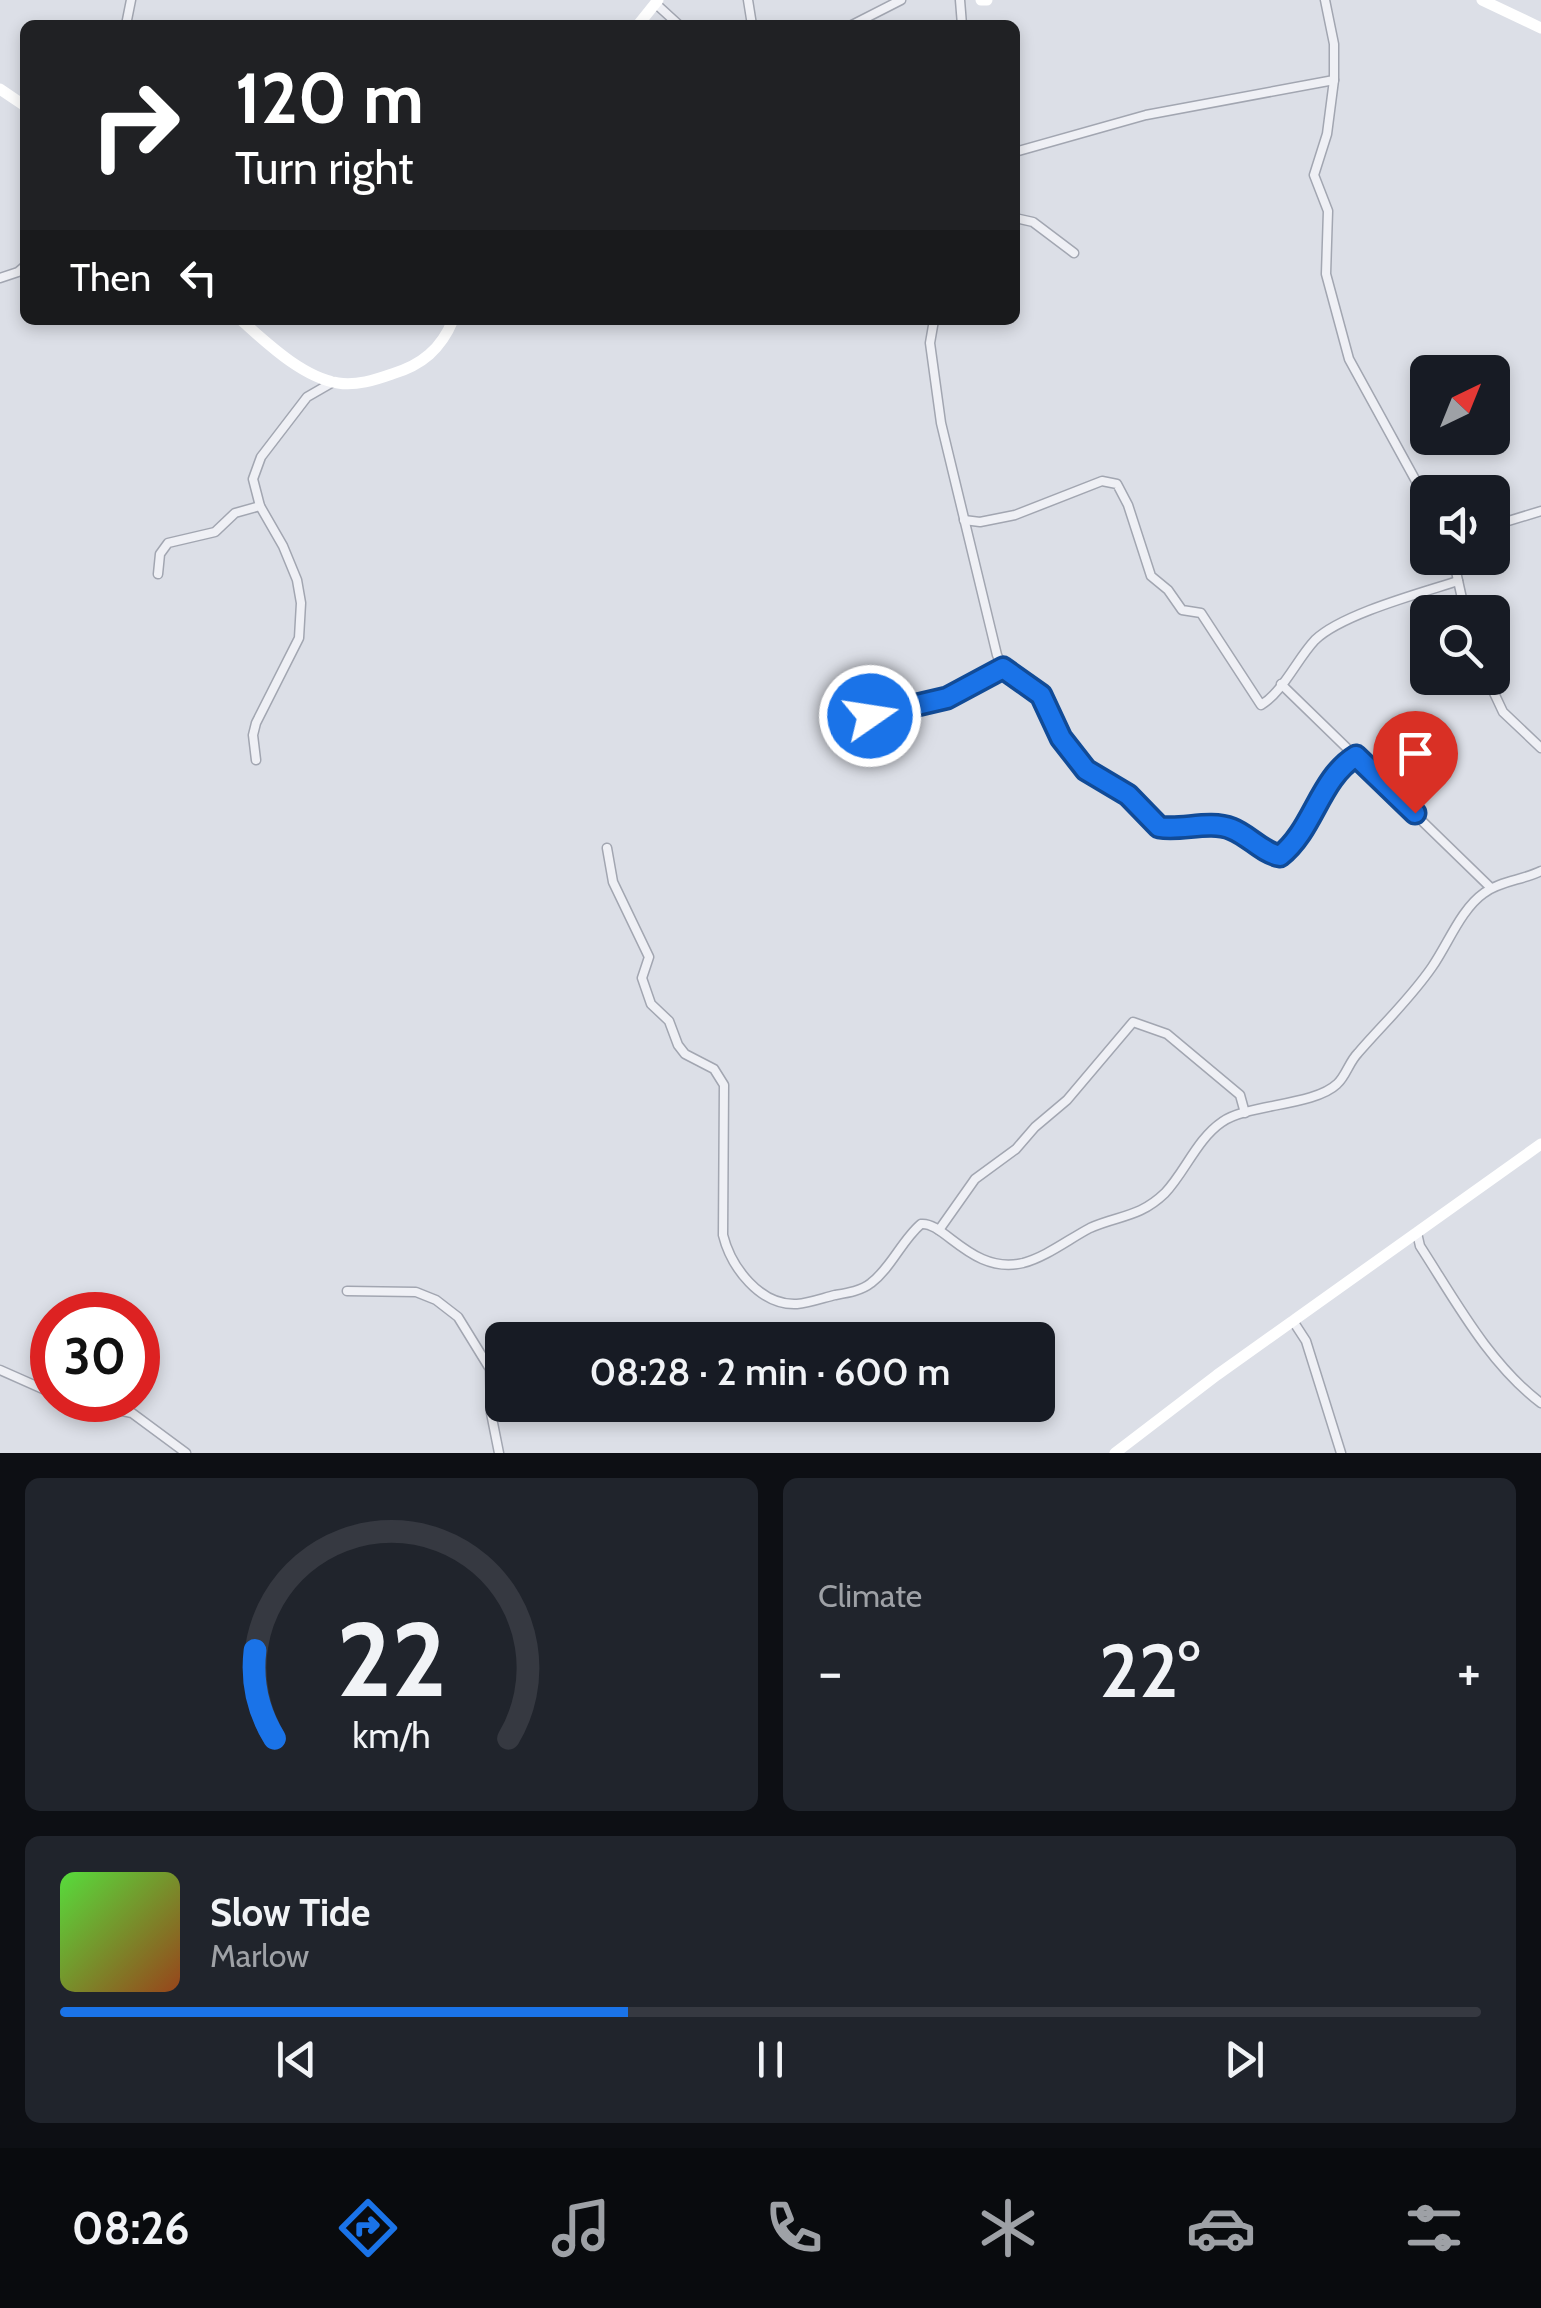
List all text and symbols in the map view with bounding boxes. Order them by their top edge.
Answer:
text: 120 m [235,55,424,141]
icon: right [70,60,200,190]
text: Turn right [235,141,414,195]
icon: left [171,250,226,305]
text: Then [70,254,151,301]
north arrow [1410,355,1510,455]
map controls [1410,355,1510,695]
button: sound [1410,475,1510,575]
button: search [1410,595,1510,695]
position arrow [818,664,922,768]
pin [1373,711,1458,814]
icon: arrive [1388,726,1443,781]
speed limit sign: 30 [30,1292,160,1422]
text: 08:28 · 2 min · 600 m [590,1348,950,1395]
text: Climate [818,1576,922,1615]
text: 22 [336,1596,447,1722]
text: 22° [1099,1625,1200,1716]
text: − [818,1638,842,1705]
text: + [1457,1638,1481,1705]
text: km/h [352,1714,431,1757]
text: Slow Tide [210,1889,370,1936]
text: Marlow [210,1936,309,1975]
icon: previous [269,2032,324,2087]
icon: pause [743,2032,798,2087]
icon: next [1217,2032,1272,2087]
icon: directions [333,2193,403,2263]
icon: music [546,2193,616,2263]
icon: phone [759,2193,829,2263]
icon: climate [973,2193,1043,2263]
icon: car [1186,2193,1256,2263]
icon: filters [1399,2193,1469,2263]
text: 08:26 [72,2201,190,2255]

